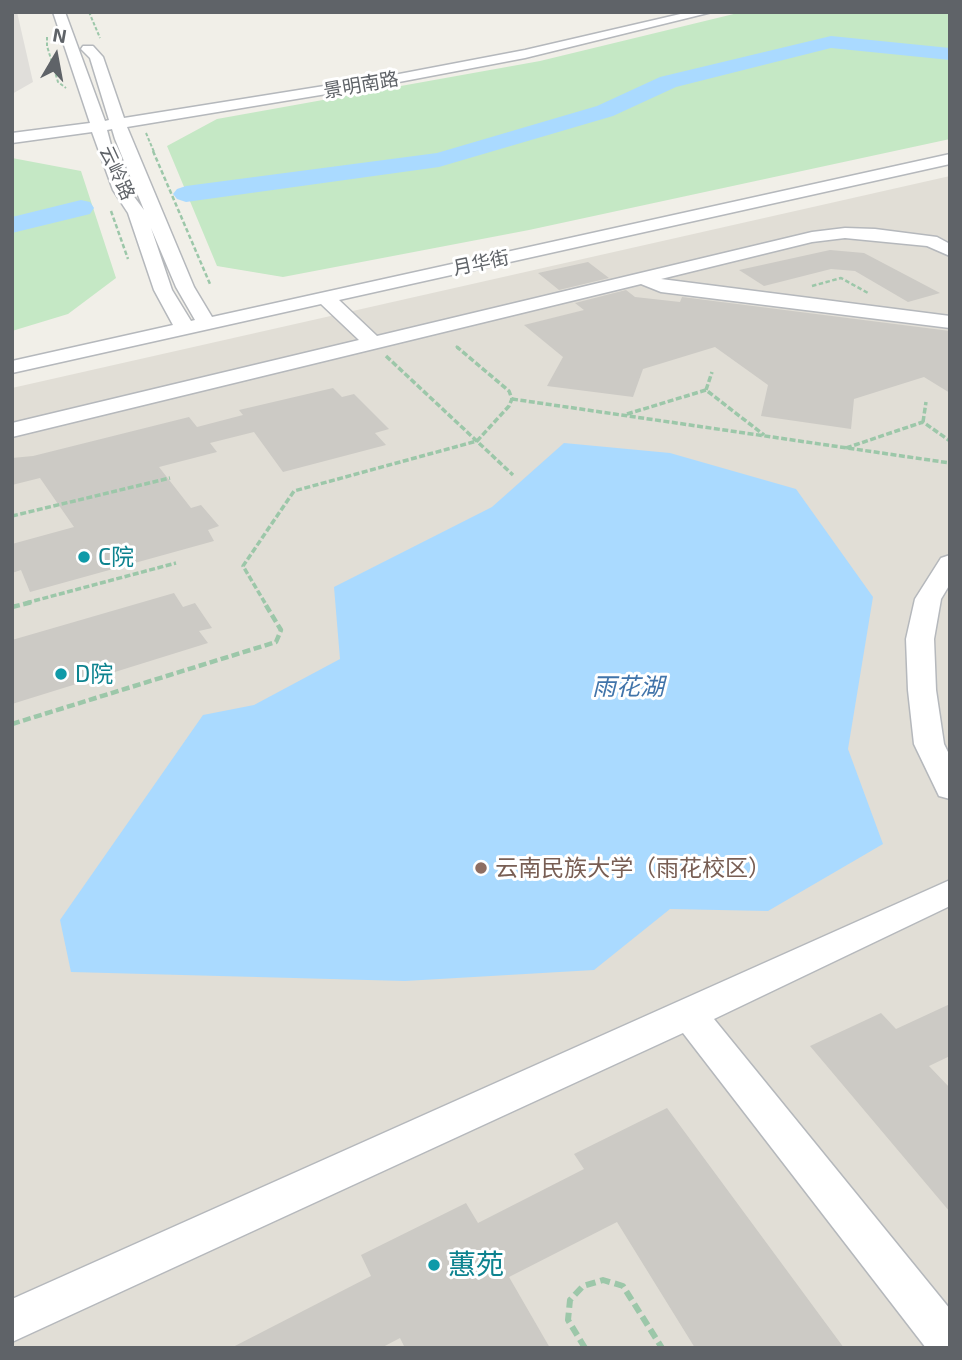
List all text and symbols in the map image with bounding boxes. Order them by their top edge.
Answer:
north arrow [21,21,91,91]
text: N [51,22,68,47]
street label: 景明南路 [322,67,400,103]
street label: 云岭路 [95,142,139,204]
street label: 月华街 [451,246,511,280]
place label: C院 [98,543,134,571]
marker: C院 [76,549,92,565]
place label: D院 [75,660,113,688]
marker: D院 [53,666,69,682]
water label: 雨花湖 [592,673,664,701]
place label: 云南民族大学（雨花校区） [495,854,771,882]
marker: 云南民族大学（雨花校区） [473,860,489,876]
place label: 蕙苑 [448,1248,504,1282]
marker: 蕙苑 [426,1257,442,1273]

